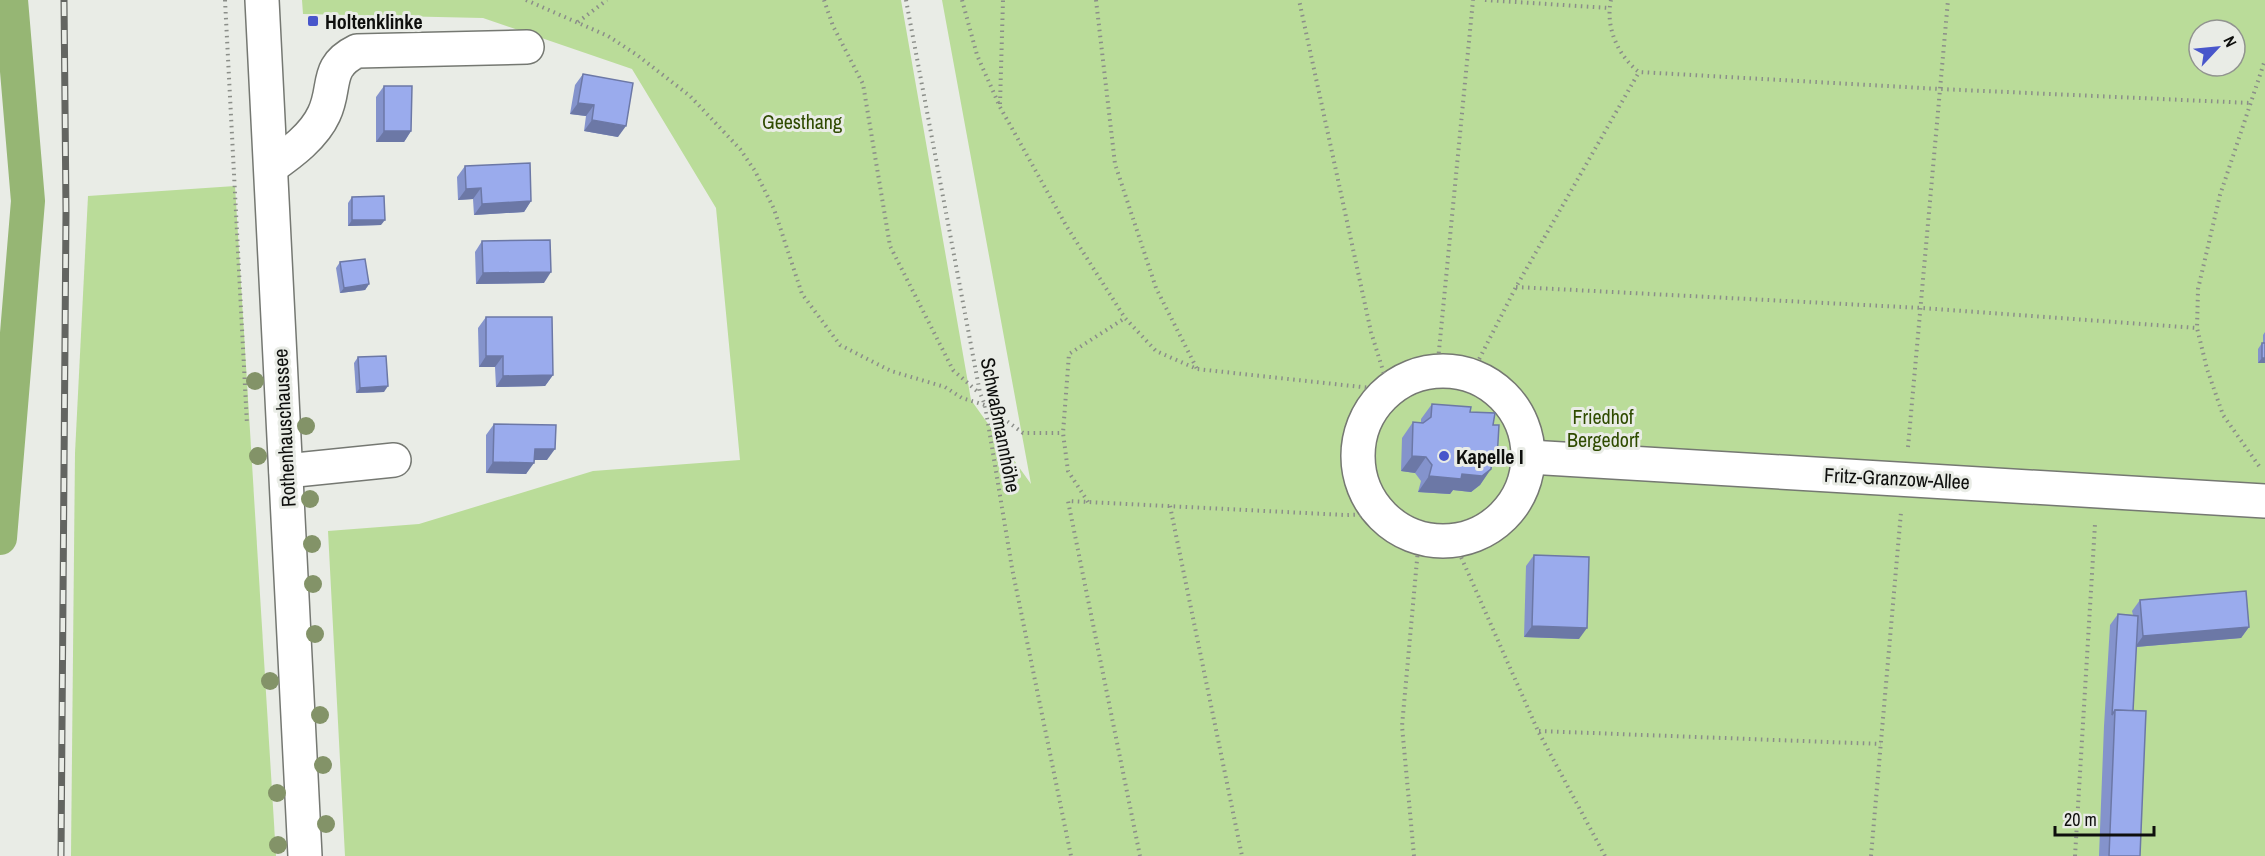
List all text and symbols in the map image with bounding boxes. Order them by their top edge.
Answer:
place label: Holtenklinke [325,8,423,35]
marker: Holtenklinke [306,14,320,28]
north arrow [2187,18,2247,78]
text: N [2219,32,2242,51]
park label: Geesthang [762,108,842,135]
street label: Rothenhauschaussee [266,348,302,508]
street label: Schwaßmannhöhe [975,355,1027,495]
park label: Friedhof Bergedorf [1567,403,1639,453]
place label: Kapelle I [1456,443,1523,470]
marker: Kapelle I [1437,449,1451,463]
street label: Fritz-Granzow-Allee [1823,461,1971,495]
scale bar [2055,799,2154,837]
text: 20 m [2064,807,2097,832]

